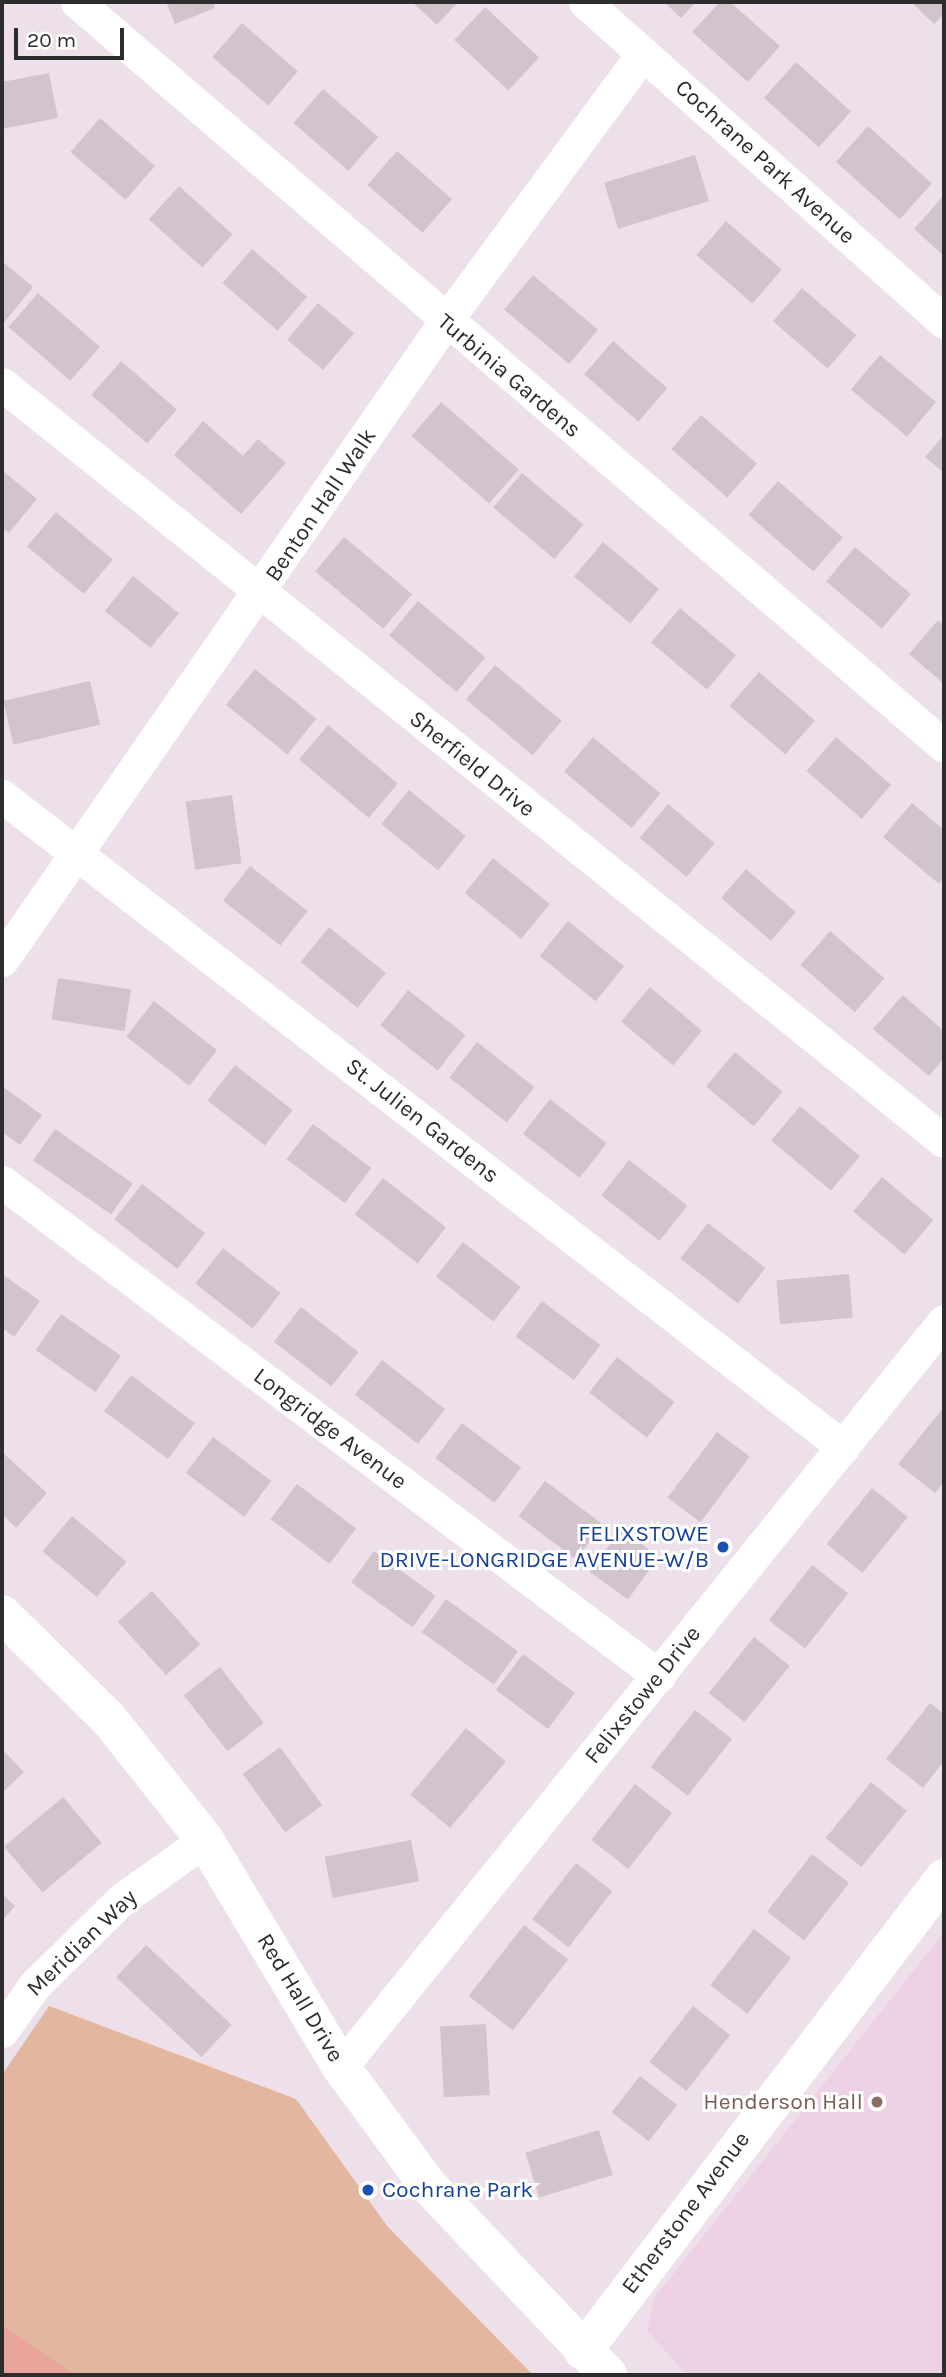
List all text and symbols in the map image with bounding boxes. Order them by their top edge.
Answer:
scale bar [18,14,128,58]
text: 20 m [27,28,76,52]
street label: Cochrane Park Avenue [669,74,861,250]
street label: Turbinia Gardens [432,308,586,444]
street label: Benton Hall Walk [260,423,382,587]
street label: Sherfield Drive [404,705,540,823]
street label: St. Julien Gardens [340,1053,504,1189]
street label: Longridge Avenue [248,1362,412,1496]
place label: FELIXSTOWE DRIVE-LONGRIDGE AVENUE-W/B [379,1520,709,1574]
marker: FELIXSTOWE DRIVE-LONGRIDGE AVENUE-W/B [715,1539,731,1555]
street label: Felixstowe Drive [579,1621,707,1769]
street label: Meridian Way [21,1884,143,2002]
street label: Red Hall Drive [251,1929,349,2067]
place label: Henderson Hall [703,2088,863,2116]
marker: Henderson Hall [869,2094,885,2110]
street label: Etherstone Avenue [616,2127,756,2299]
place label: Cochrane Park [382,2176,533,2204]
marker: Cochrane Park [360,2182,376,2198]

